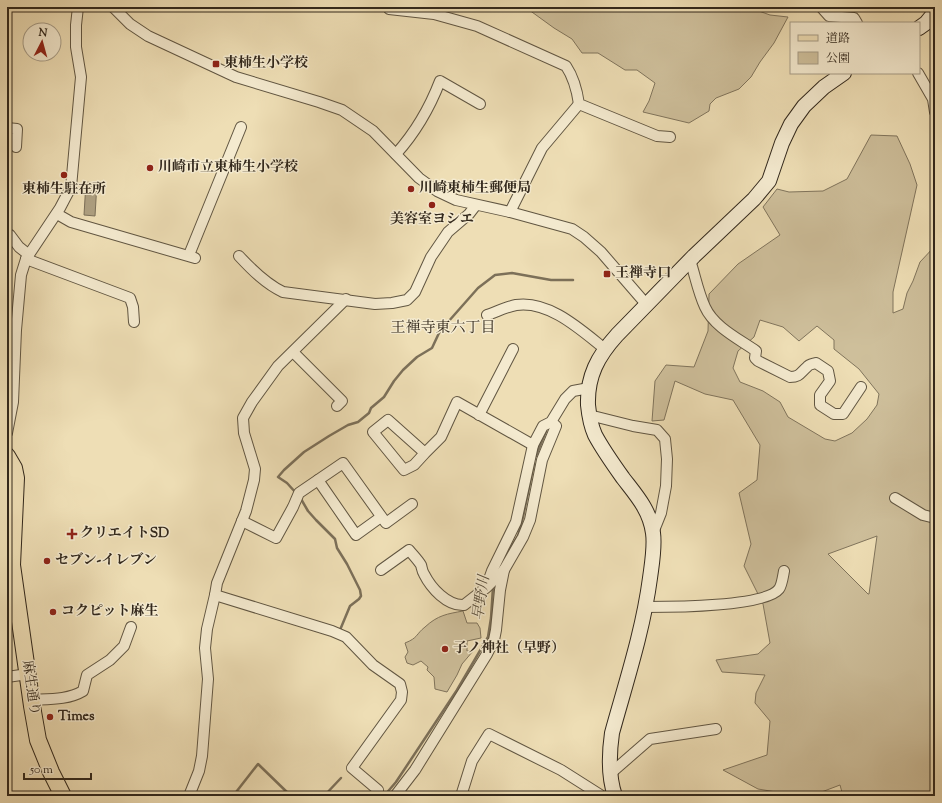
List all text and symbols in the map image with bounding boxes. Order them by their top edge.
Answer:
north arrow [22,22,62,62]
legend [790,22,920,74]
text: N [37,25,48,41]
text: 道路 [826,30,850,48]
text: 公園 [826,50,850,68]
place label: 東柿生小学校 [224,54,308,74]
marker: 東柿生小学校 [211,59,221,69]
place label: 川崎市立東柿生小学校 [158,158,298,178]
marker: 川崎市立東柿生小学校 [145,163,155,173]
marker: 東柿生駐在所 [59,170,69,180]
place label: 川崎東柿生郵便局 [419,179,531,199]
place label: 東柿生駐在所 [22,180,106,200]
marker: 川崎東柿生郵便局 [406,184,416,194]
marker: 美容室ヨシエ [427,200,437,210]
place label: 美容室ヨシエ [390,210,474,230]
place label: 王禅寺口 [615,264,671,284]
marker: 王禅寺口 [602,269,612,279]
district label: 王禅寺東六丁目 [390,318,496,339]
place label: クリエイトSD [80,524,169,544]
marker: クリエイトSD [67,529,77,539]
place label: セブン-イレブン [55,551,157,571]
marker: セブン-イレブン [42,556,52,566]
water label: 早野川 [468,572,496,622]
place label: コクピット麻生 [61,602,158,622]
marker: コクピット麻生 [48,607,58,617]
place label: 子ノ神社（早野） [453,639,565,659]
marker: 子ノ神社（早野） [440,644,450,654]
street label: 麻生通り [16,659,44,717]
place label: Times [58,707,95,727]
marker: Times [45,712,55,722]
scale bar [24,755,91,781]
text: 50 m [29,761,53,779]

